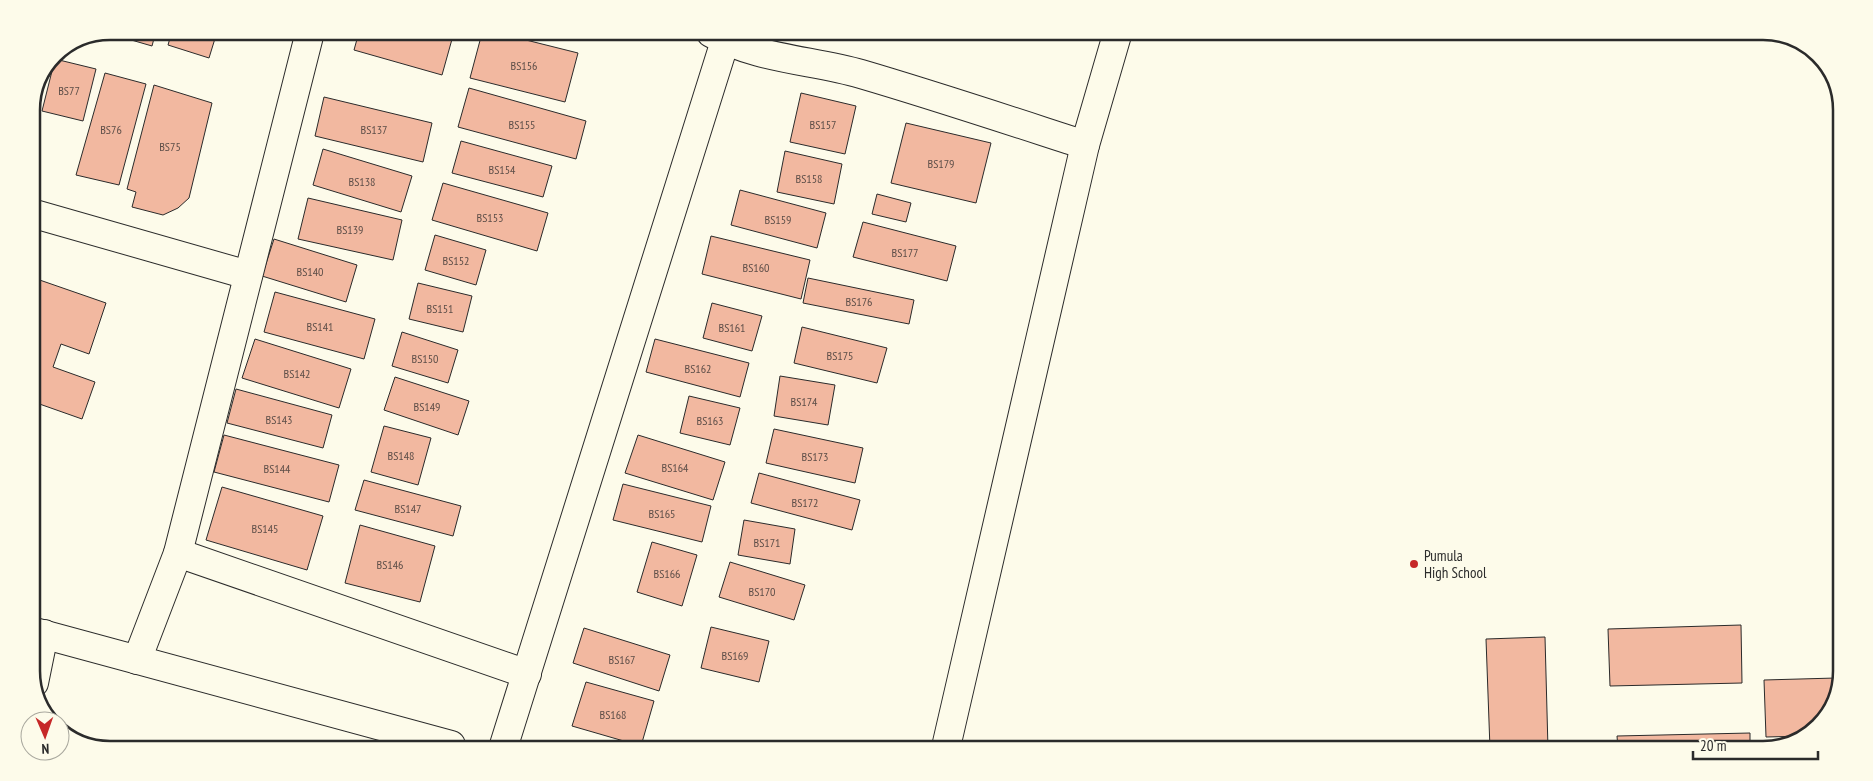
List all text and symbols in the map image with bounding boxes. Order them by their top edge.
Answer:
house number: BS156 [511,58,538,73]
house number: BS77 [58,83,80,98]
house number: BS155 [509,117,536,132]
house number: BS157 [810,117,837,132]
house number: BS76 [100,122,122,137]
house number: BS137 [361,122,388,137]
house number: BS75 [159,139,181,154]
house number: BS179 [928,156,955,171]
house number: BS154 [489,162,516,177]
house number: BS158 [796,171,823,186]
house number: BS138 [349,174,376,189]
house number: BS153 [477,210,504,225]
house number: BS159 [765,212,792,227]
house number: BS139 [337,222,364,237]
house number: BS177 [892,245,919,260]
house number: BS152 [443,253,470,268]
house number: BS160 [743,260,770,275]
house number: BS140 [297,264,324,279]
house number: BS176 [846,294,873,309]
house number: BS151 [427,301,454,316]
house number: BS141 [307,319,334,334]
house number: BS161 [719,320,746,335]
house number: BS175 [827,348,854,363]
house number: BS150 [412,351,439,366]
house number: BS162 [685,361,712,376]
house number: BS142 [284,366,311,381]
house number: BS174 [791,394,818,409]
house number: BS149 [414,399,441,414]
house number: BS143 [266,412,293,427]
house number: BS163 [697,413,724,428]
house number: BS148 [388,448,415,463]
house number: BS173 [802,449,829,464]
house number: BS164 [662,460,689,475]
house number: BS144 [264,461,291,476]
house number: BS172 [792,495,819,510]
house number: BS147 [395,501,422,516]
house number: BS165 [649,506,676,521]
house number: BS145 [252,521,279,536]
house number: BS171 [754,535,781,550]
place label: Pumula High School [1424,546,1487,582]
house number: BS146 [377,557,404,572]
marker: Pumula High School [1408,558,1420,570]
house number: BS166 [654,566,681,581]
house number: BS170 [749,584,776,599]
house number: BS169 [722,648,749,663]
house number: BS167 [609,652,636,667]
house number: BS168 [600,707,627,722]
north arrow [20,711,70,761]
scale bar [1693,728,1818,760]
text: 20 m [1700,736,1726,755]
text: N [41,740,50,758]

